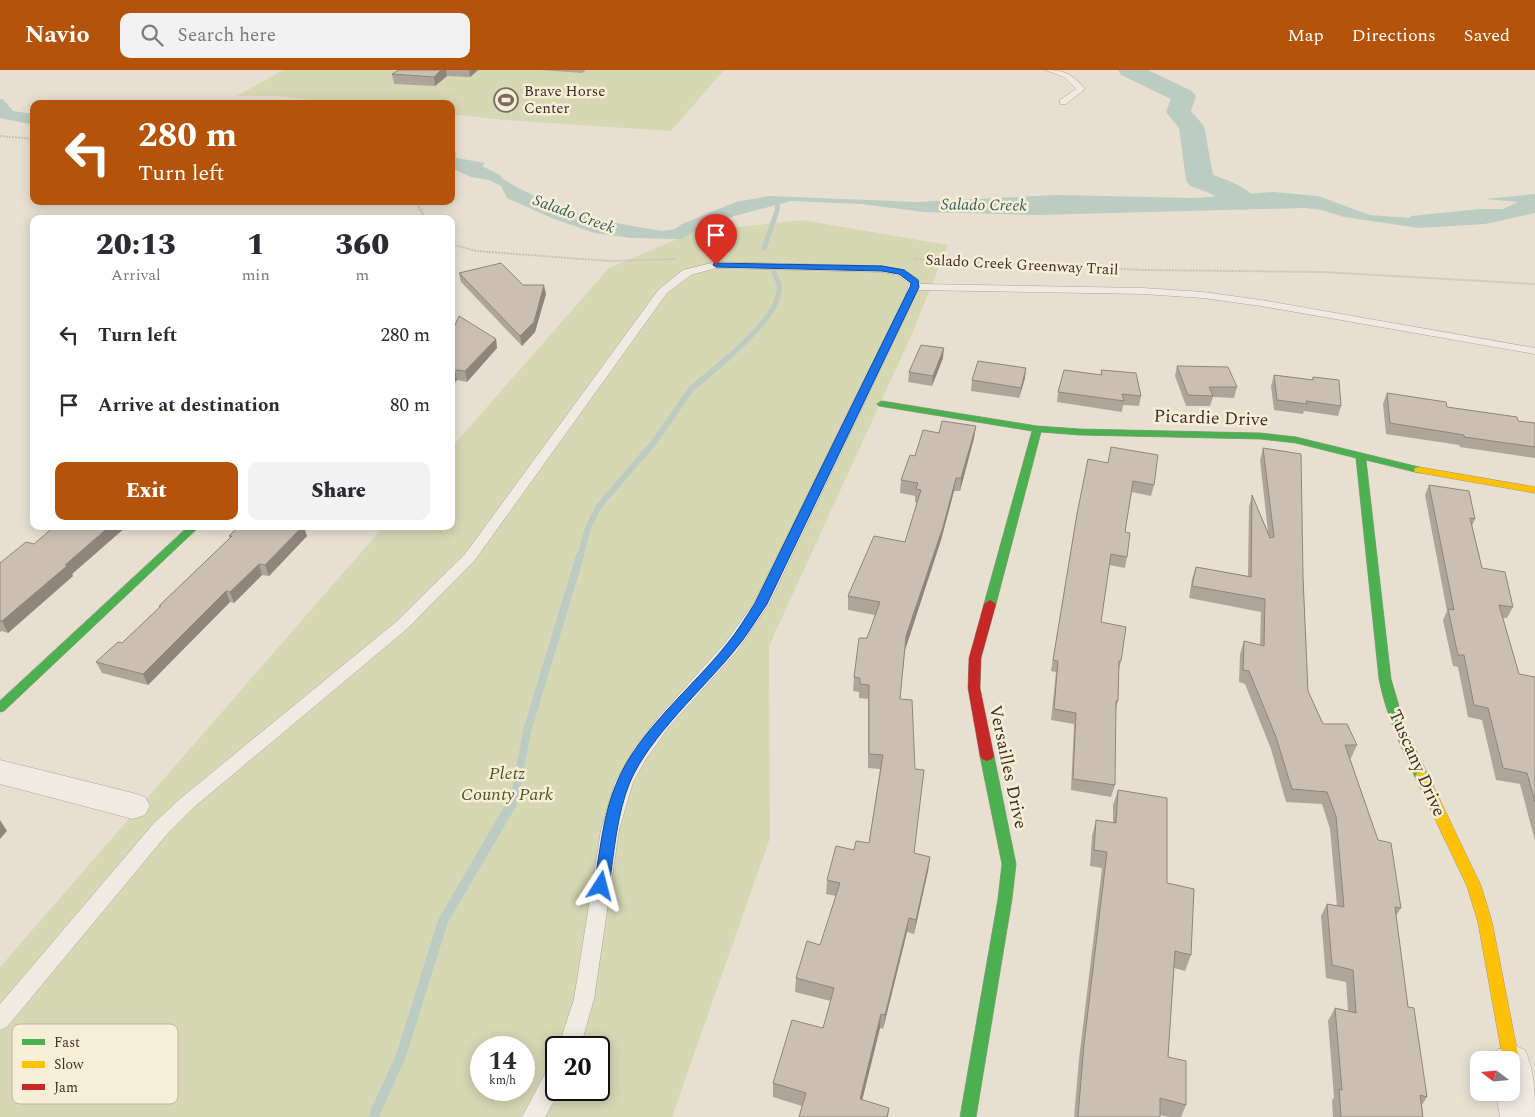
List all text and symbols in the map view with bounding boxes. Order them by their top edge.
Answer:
search box [120,13,470,58]
text: Navio [25,17,90,53]
icon: search [138,21,166,49]
text: Search here [178,21,276,50]
text: Map [1288,22,1324,49]
text: Directions [1352,22,1436,49]
text: Saved [1464,22,1510,49]
place label: Brave Horse Center [524,80,605,120]
sports icon: Brave Horse Center [493,87,519,113]
text: 280 m [138,109,237,162]
icon: left [55,120,120,185]
text: Turn left [138,157,224,190]
water label: Salado Creek [530,188,619,240]
water label: Salado Creek [941,192,1028,218]
pin [695,214,737,265]
icon: arrive [702,221,730,249]
text: 20:13 [96,222,176,268]
text: 1 [247,222,265,268]
text: 360 [335,222,389,268]
street label: Salado Creek Greenway Trail [925,248,1119,282]
text: Arrival [111,263,161,287]
text: min [242,263,270,287]
text: m [355,263,369,287]
icon: left [55,321,83,349]
text: Turn left [98,321,177,350]
text: 280 m [380,321,430,350]
icon: arrive [55,391,83,419]
text: Arrive at destination [98,391,280,420]
text: 80 m [390,391,430,420]
street label: Picardie Drive [1153,403,1269,433]
button: Exit [55,462,238,520]
button: Share [248,462,430,520]
street label: Versailles Drive [982,702,1034,832]
street label: Tuscany Drive [1381,705,1453,821]
park label: Pletz County Park [461,760,554,808]
position arrow [574,859,626,911]
legend [12,1024,178,1104]
text: Fast [54,1032,80,1053]
speed limit sign: 20 [545,1036,610,1101]
text: 14 [488,1043,517,1081]
north arrow [1470,1051,1520,1101]
map controls [1470,1051,1520,1101]
text: Slow [54,1054,84,1075]
text: km/h [489,1071,516,1090]
text: Jam [54,1077,78,1098]

